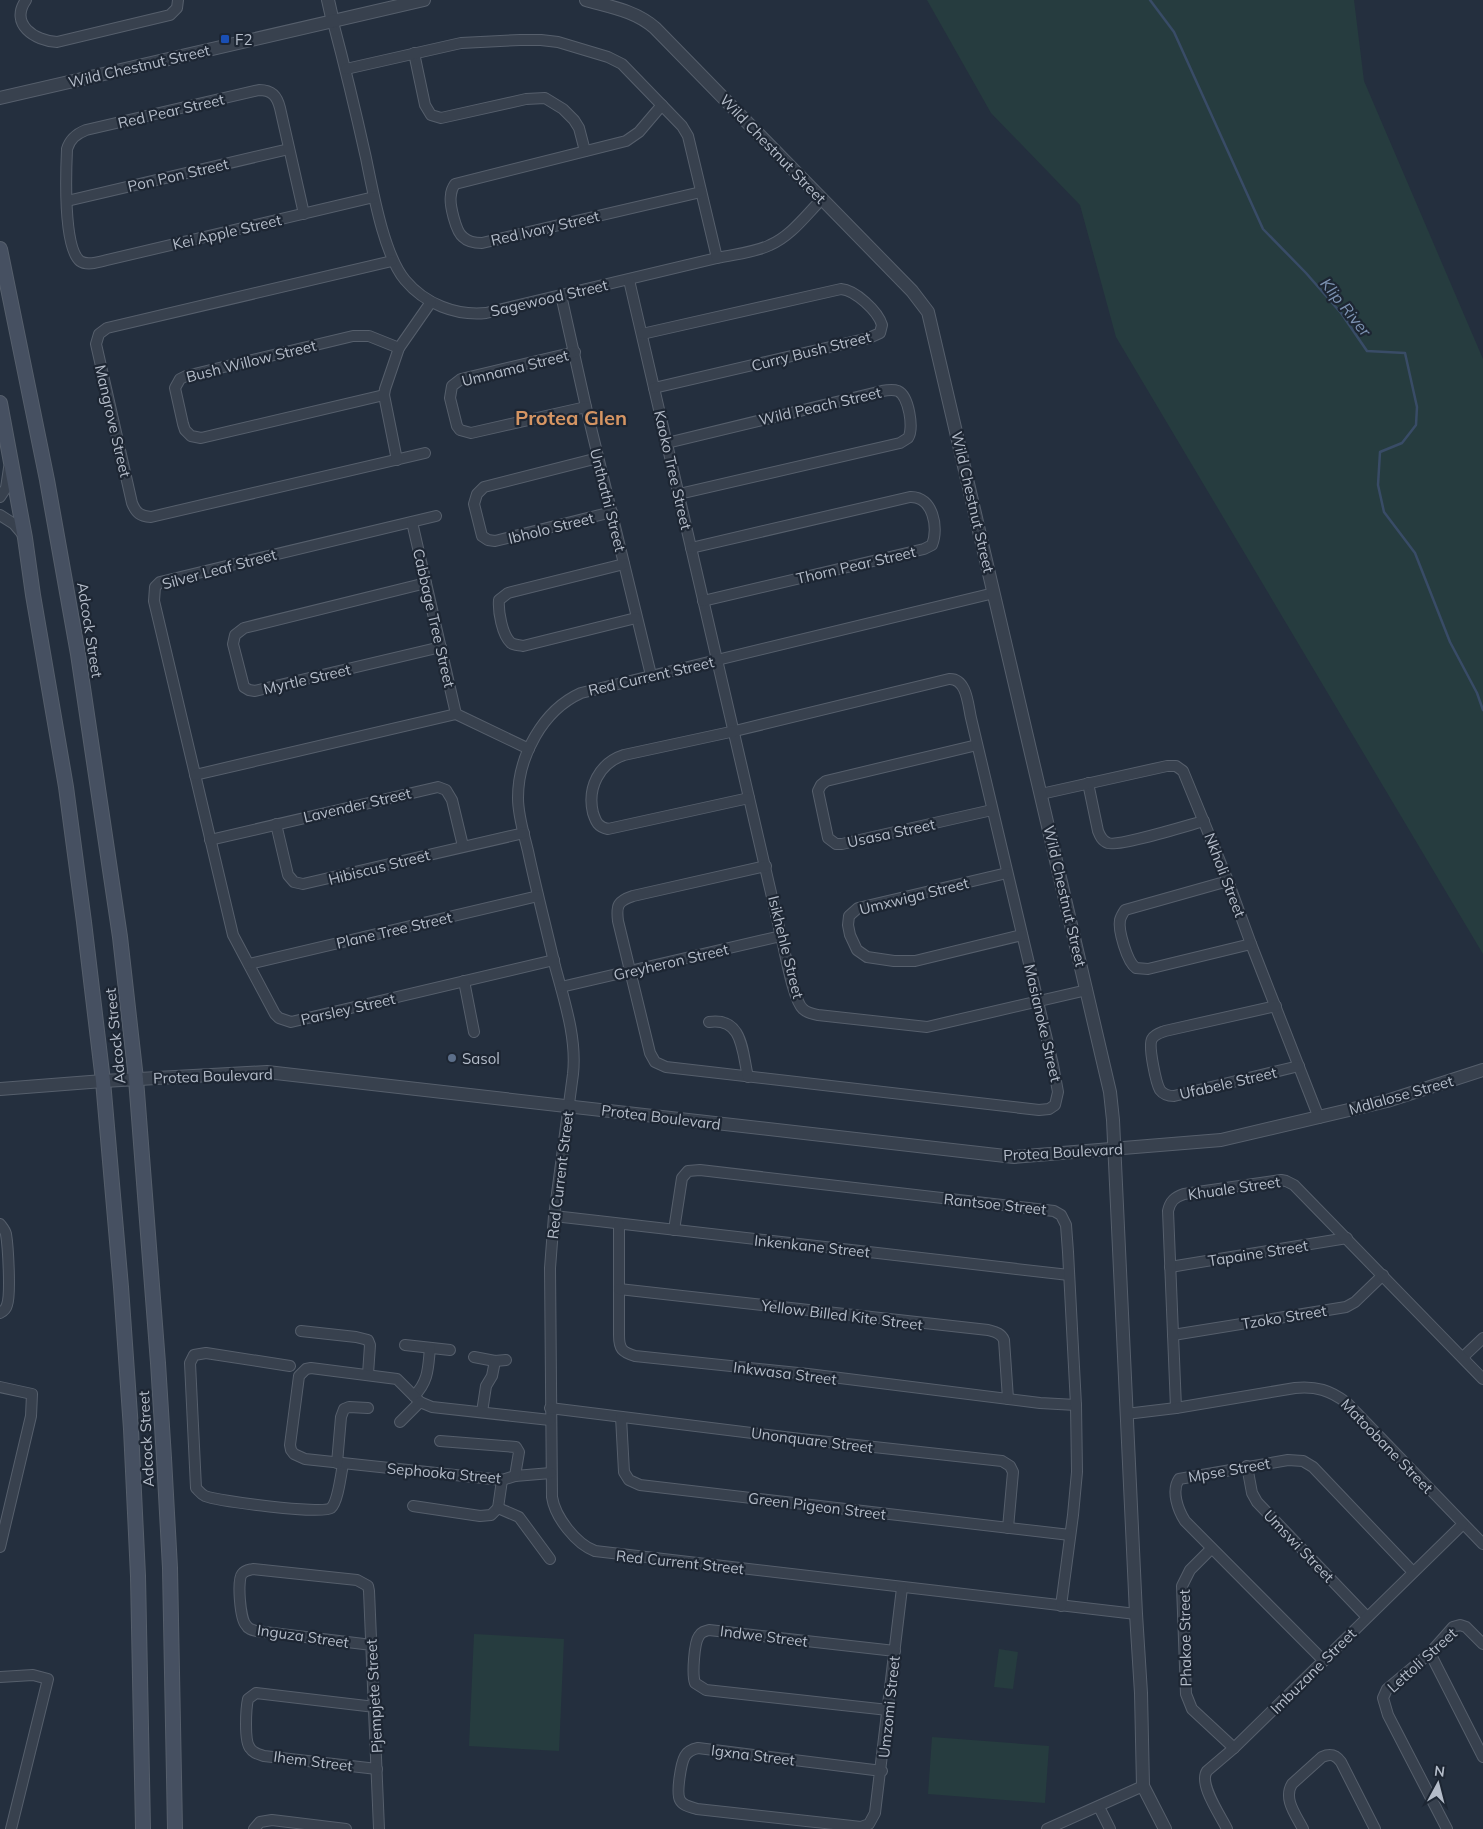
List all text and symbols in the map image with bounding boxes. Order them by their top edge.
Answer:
place label: F2 [235,30,252,49]
marker: F2 [219,33,231,45]
street label: Wild Chestnut Street [66,40,212,92]
street label: Red Pear Street [116,90,226,132]
street label: Wild Chestnut Street [716,90,830,208]
street label: Pon Pon Street [126,154,230,196]
street label: Red Ivory Street [489,206,601,250]
street label: Kei Apple Street [171,210,283,254]
water label: Klip River [1316,274,1376,341]
street label: Sagewood Street [488,275,610,321]
street label: Curry Bush Street [749,327,873,375]
street label: Bush Willow Street [184,336,318,386]
street label: Umnama Street [460,346,570,390]
street label: Mangrove Street [91,363,135,479]
street label: Wild Peach Street [757,383,883,429]
district label: Protea Glen [515,405,627,430]
street label: Kaoko Tree Street [650,408,696,532]
street label: Wild Chestnut Street [947,429,999,575]
street label: Unthathi Street [586,446,630,554]
street label: Ibholo Street [506,508,596,548]
street label: Thorn Pear Street [794,542,918,588]
street label: Silver Leaf Street [160,545,278,593]
street label: Cabbage Tree Street [409,547,459,689]
street label: Adcock Street [73,581,107,679]
street label: Red Current Street [586,652,716,700]
street label: Myrtle Street [261,660,353,698]
street label: Lavender Street [301,783,413,827]
street label: Usasa Street [845,814,937,852]
street label: Wild Chestnut Street [1039,823,1091,969]
street label: Nkholi Street [1200,830,1250,920]
street label: Hibiscus Street [326,845,432,889]
street label: Umxwiga Street [857,873,971,919]
street label: Isikhehle Street [764,894,808,1000]
street label: Plane Tree Street [334,907,454,953]
street label: Greyheron Street [612,940,730,984]
street label: Masianoke Street [1020,962,1066,1084]
street label: Adcock Street [101,987,129,1085]
street label: Parsley Street [299,989,397,1029]
place label: Sasol [462,1049,500,1068]
marker: Sasol [446,1052,458,1064]
street label: Ufabele Street [1178,1063,1278,1103]
street label: Protea Boulevard [153,1064,273,1088]
street label: Mdlalose Street [1347,1071,1455,1119]
street label: Protea Boulevard [600,1100,722,1134]
street label: Red Current Street [543,1110,577,1240]
street label: Protea Boulevard [1003,1139,1123,1165]
street label: Khuale Street [1187,1172,1281,1204]
street label: Rantsoe Street [943,1189,1047,1219]
street label: Inkenkane Street [753,1230,871,1262]
street label: Tapaine Street [1207,1236,1309,1270]
street label: Yellow Billed Kite Street [759,1296,924,1334]
street label: Tzoko Street [1240,1301,1328,1333]
street label: Inkwasa Street [732,1357,838,1389]
street label: Adcock Street [134,1390,158,1488]
street label: Matoobane Street [1337,1395,1437,1497]
street label: Unonquare Street [750,1423,874,1457]
street label: Mpse Street [1187,1453,1271,1487]
street label: Sephooka Street [386,1459,502,1487]
street label: Green Pigeon Street [747,1488,887,1524]
street label: Umswi Street [1260,1506,1338,1586]
street label: Red Current Street [615,1546,745,1578]
street label: Phakoe Street [1175,1589,1195,1687]
street label: Inguza Street [256,1620,350,1652]
street label: Indwe Street [719,1621,809,1651]
street label: Imbuzane Street [1266,1624,1360,1718]
street label: Lettoli Street [1383,1624,1461,1696]
street label: Pjempjete Street [362,1639,386,1753]
street label: Umzomi Street [874,1655,904,1759]
street label: Igxna Street [710,1740,796,1770]
street label: Ihem Street [272,1747,354,1775]
north arrow [1413,1759,1463,1809]
text: N [1433,1762,1446,1781]

